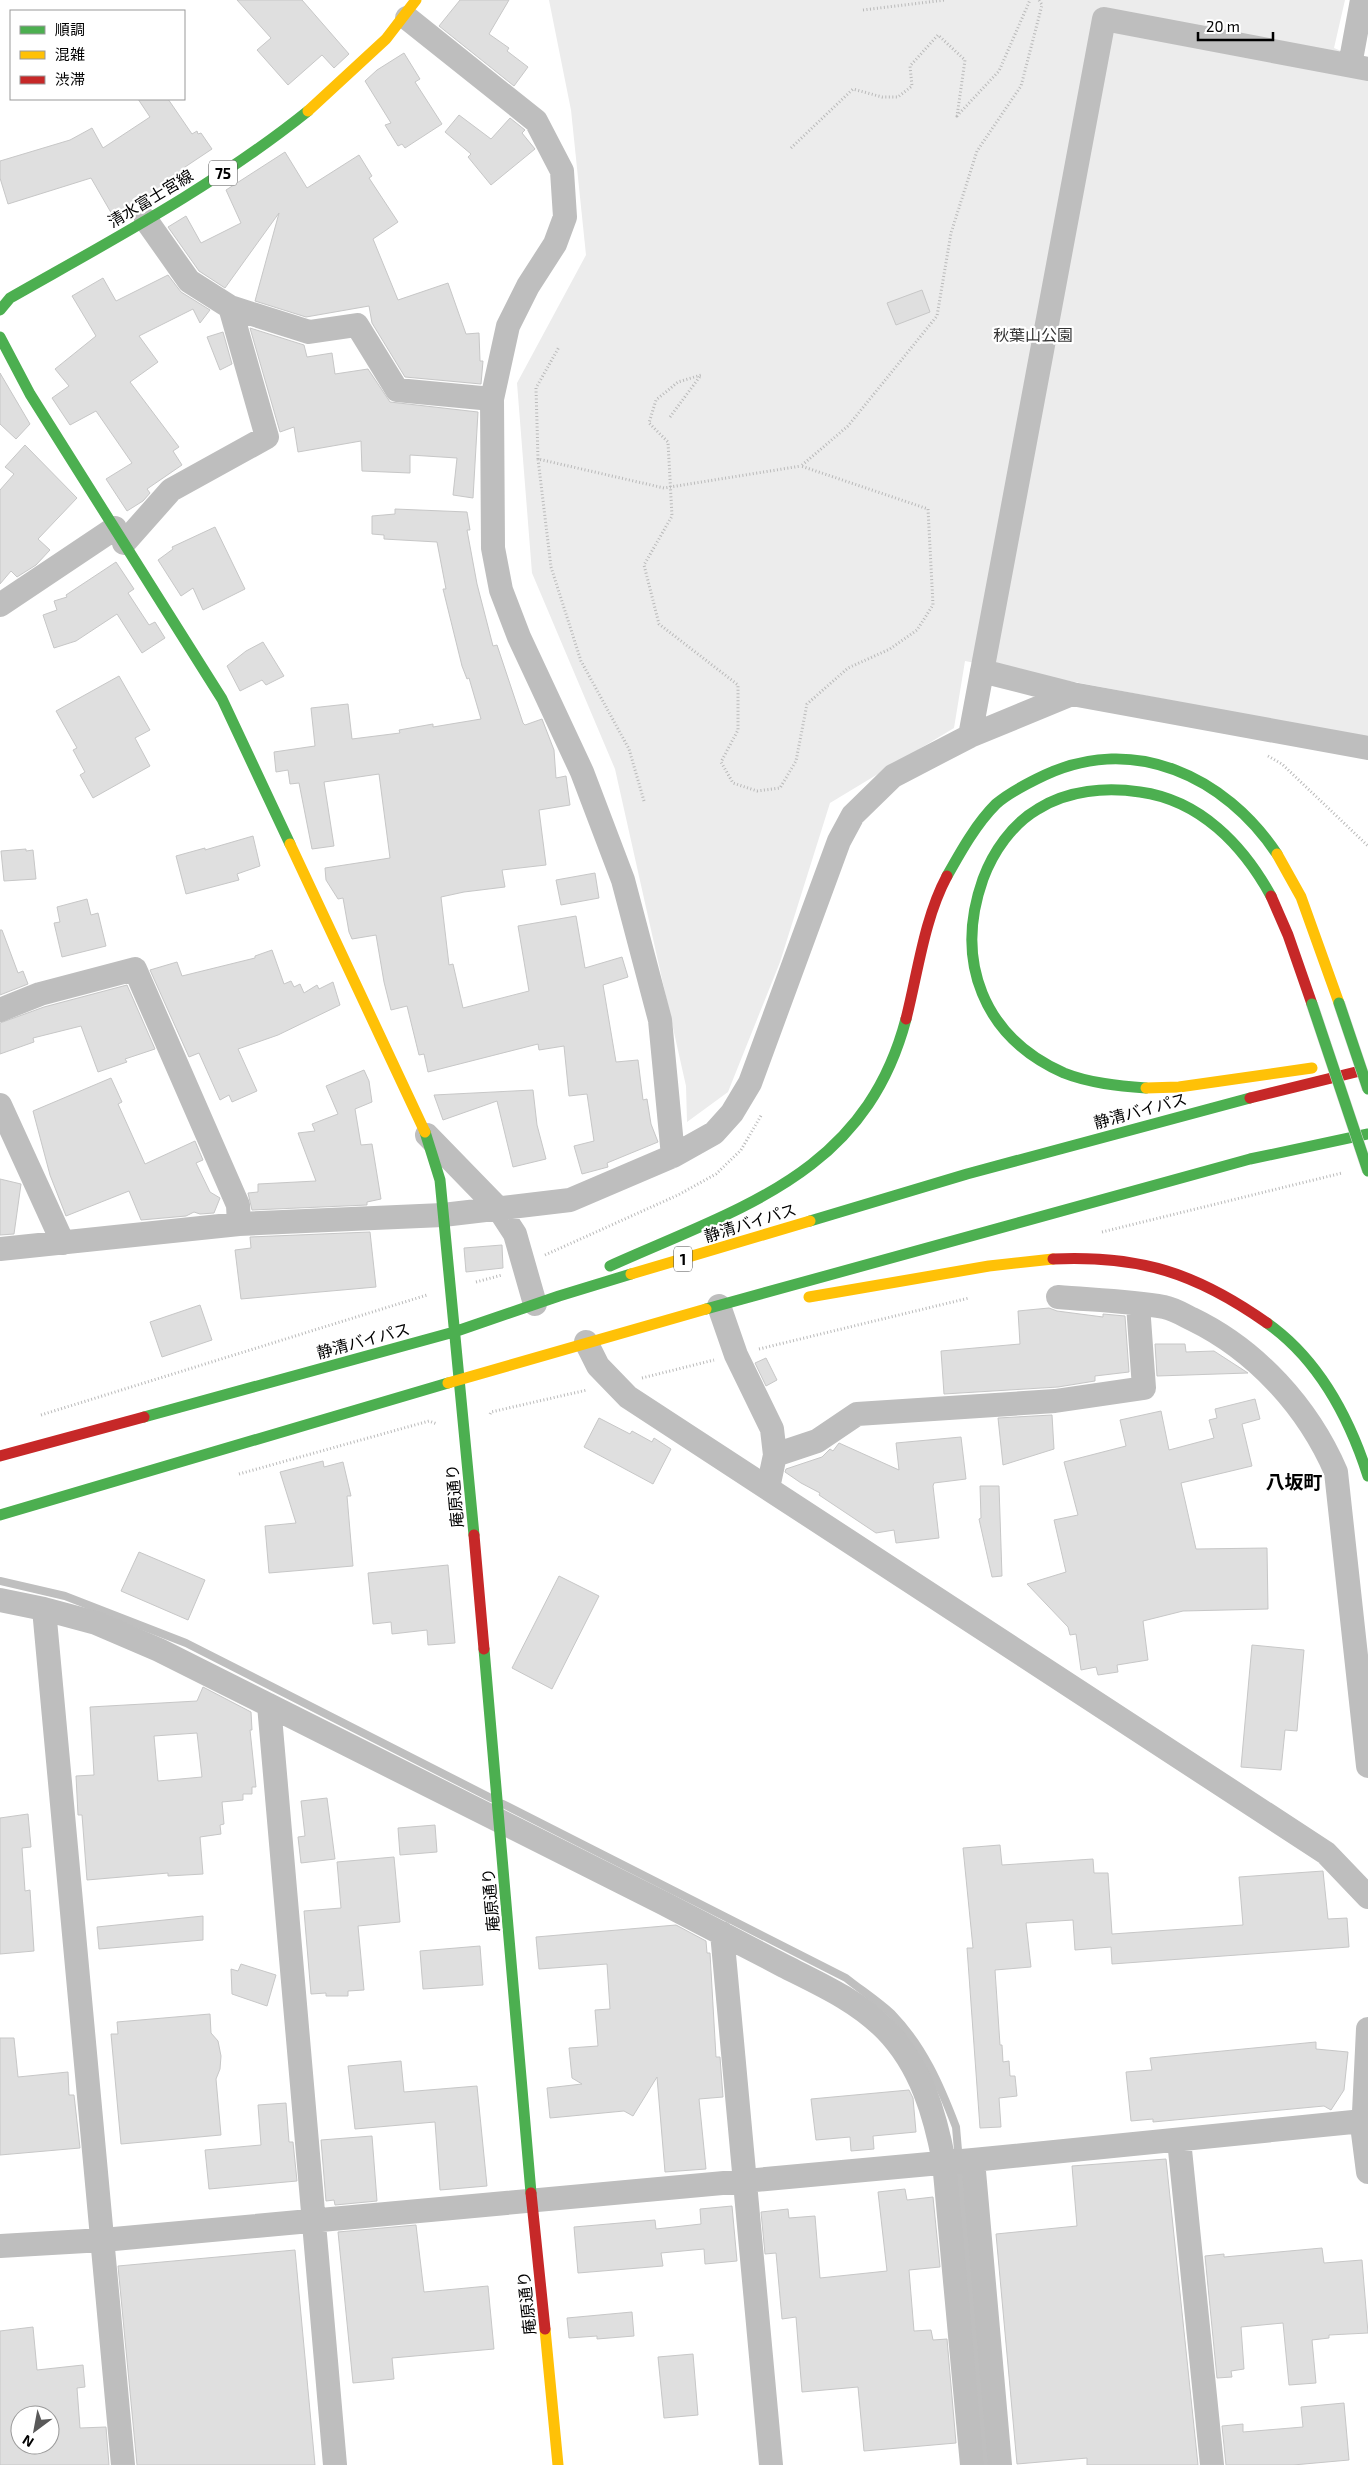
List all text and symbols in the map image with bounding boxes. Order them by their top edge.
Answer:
legend [10,10,185,100]
scale bar [1198,10,1273,42]
text: 20 m [1206,17,1240,35]
text: 順調 [55,20,85,38]
text: 混雑 [55,45,85,63]
text: 渋滞 [55,70,85,88]
road number: 75 [209,160,237,186]
street label: 清水富士宮線 [104,165,196,231]
park label: 秋葉山公園 [993,325,1073,344]
street label: 静清バイパス [1091,1088,1189,1132]
street label: 静清バイパス [701,1199,799,1245]
road number: 1 [674,1246,692,1272]
street label: 静清バイパス [314,1318,412,1362]
street label: 庵原通り [442,1463,466,1529]
district label: 八坂町 [1265,1470,1323,1493]
street label: 庵原通り [478,1867,502,1933]
street label: 庵原通り [513,2270,539,2336]
north arrow [10,2405,60,2455]
text: N [19,2432,37,2451]

